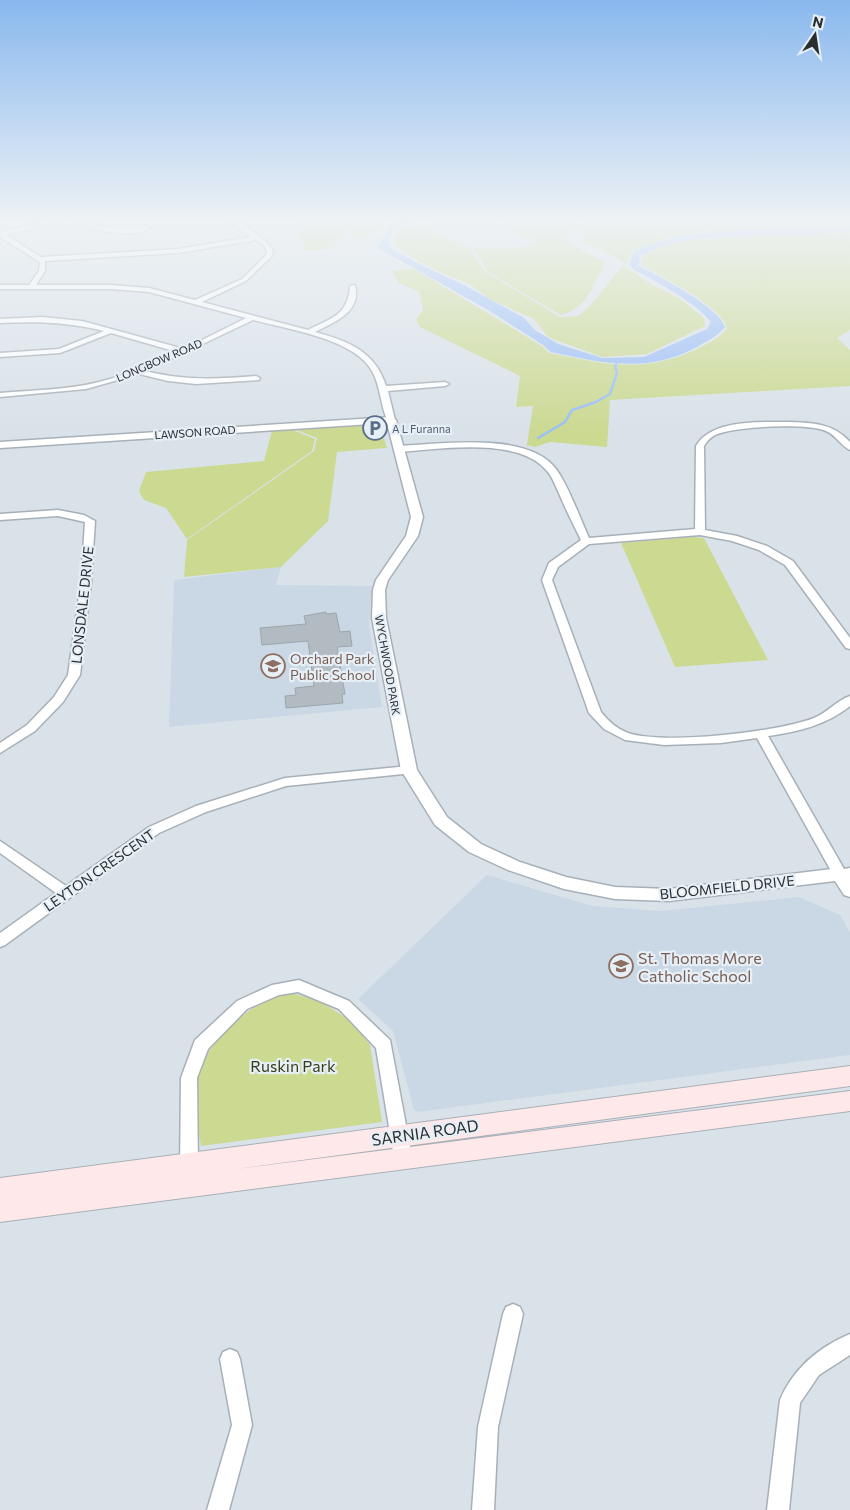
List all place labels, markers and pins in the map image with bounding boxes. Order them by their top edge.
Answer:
parking icon: A L Furanna [362,415,388,441]
place label: A L Furanna [392,422,451,435]
place label: Orchard Park Public School [290,650,375,683]
school or university icon: Orchard Park Public School [260,653,286,679]
place label: St. Thomas More Catholic School [638,948,762,985]
school or university icon: St. Thomas More Catholic School [608,953,634,979]

